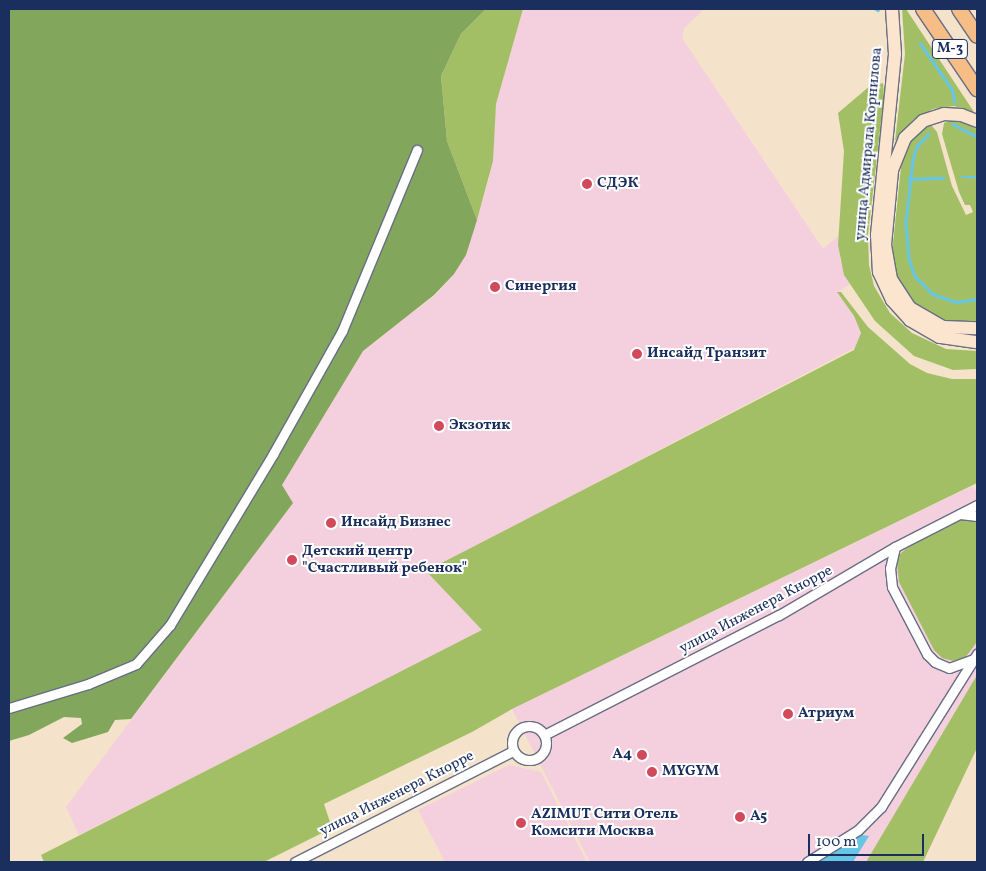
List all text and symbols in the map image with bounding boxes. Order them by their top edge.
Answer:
road number: М-3 [931,38,969,61]
street label: улица Адмирала Корнилова [852,47,886,241]
place label: СДЭК [597,175,638,193]
marker: СДЭК [581,178,593,190]
place label: Синергия [505,278,577,296]
marker: Синергия [489,281,501,293]
place label: Инсайд Транзит [647,345,767,363]
marker: Инсайд Транзит [631,348,643,360]
place label: Экзотик [449,417,510,435]
marker: Экзотик [433,420,445,432]
place label: Инсайд Бизнес [341,514,451,532]
marker: Инсайд Бизнес [325,517,337,529]
place label: Детский центр "Счастливый ребенок" [302,542,467,577]
marker: Детский центр "Счастливый ребенок" [286,554,298,566]
street label: улица Инженера Кнорре [676,562,836,658]
place label: Атриум [798,705,854,723]
marker: Атриум [782,708,794,720]
place label: А4 [612,746,632,764]
street label: улица Инженера Кнорре [317,747,477,841]
marker: А4 [636,749,648,761]
place label: MYGYM [662,763,719,781]
marker: MYGYM [646,766,658,778]
place label: AZIMUT Сити Отель Комсити Москва [531,805,679,840]
place label: А5 [750,808,767,826]
marker: А5 [734,811,746,823]
marker: AZIMUT Сити Отель Комсити Москва [515,817,527,829]
scale bar [811,824,927,856]
text: 100 m [816,832,856,853]

